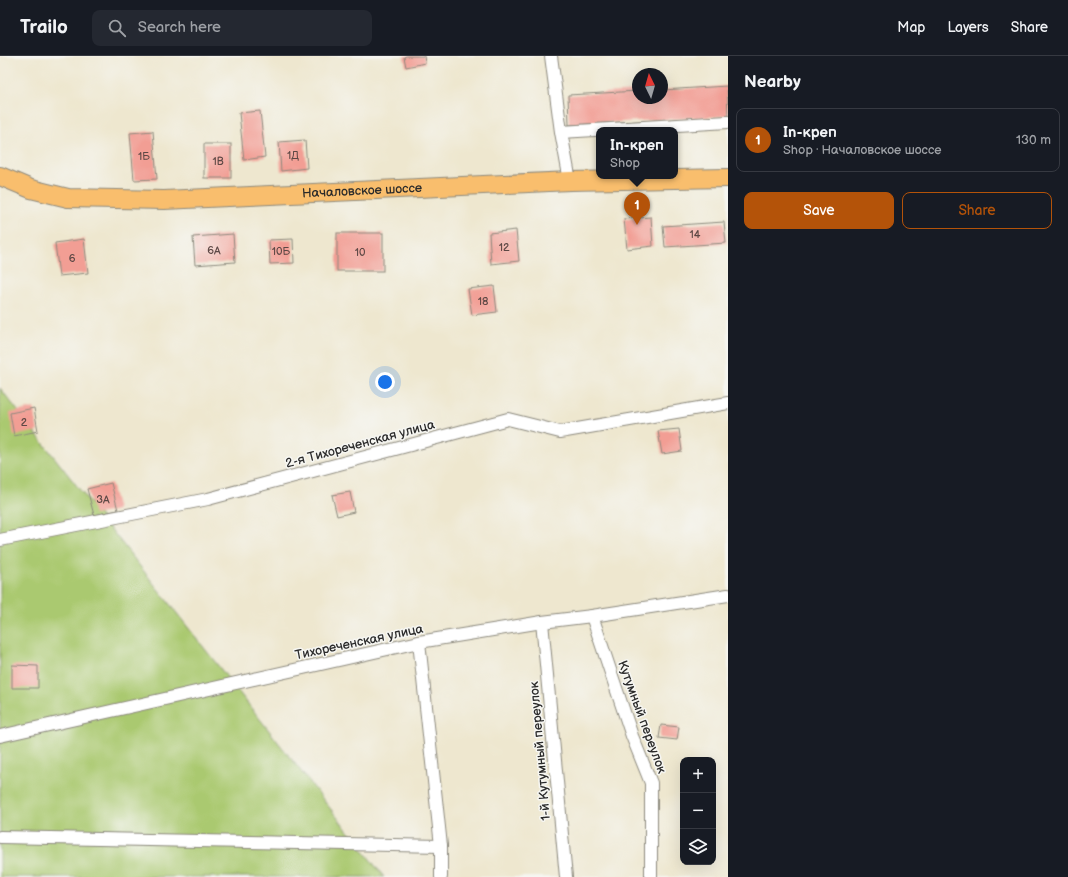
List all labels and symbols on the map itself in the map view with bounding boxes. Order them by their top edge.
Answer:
north arrow [632,68,668,104]
house number: 1Д [287,149,299,162]
house number: 1Б [138,150,150,163]
house number: 1В [212,155,224,168]
street label: Началовское шоссе [302,180,423,202]
pin: 1 [624,192,650,225]
house number: 14 [690,228,701,241]
house number: 12 [499,241,510,254]
house number: 6А [207,244,221,257]
house number: 10Б [272,245,291,258]
house number: 10 [355,246,366,259]
house number: 6 [69,252,76,265]
house number: 18 [478,295,488,308]
your location [375,372,395,392]
house number: 2 [21,416,28,429]
street label: 2-я Тихореченская улица [284,416,437,472]
house number: 3А [96,493,110,506]
street label: Тихореченская улица [293,621,425,663]
street label: Кутумный переулок [614,658,670,776]
street label: 1-й Кутумный переулок [526,681,554,821]

